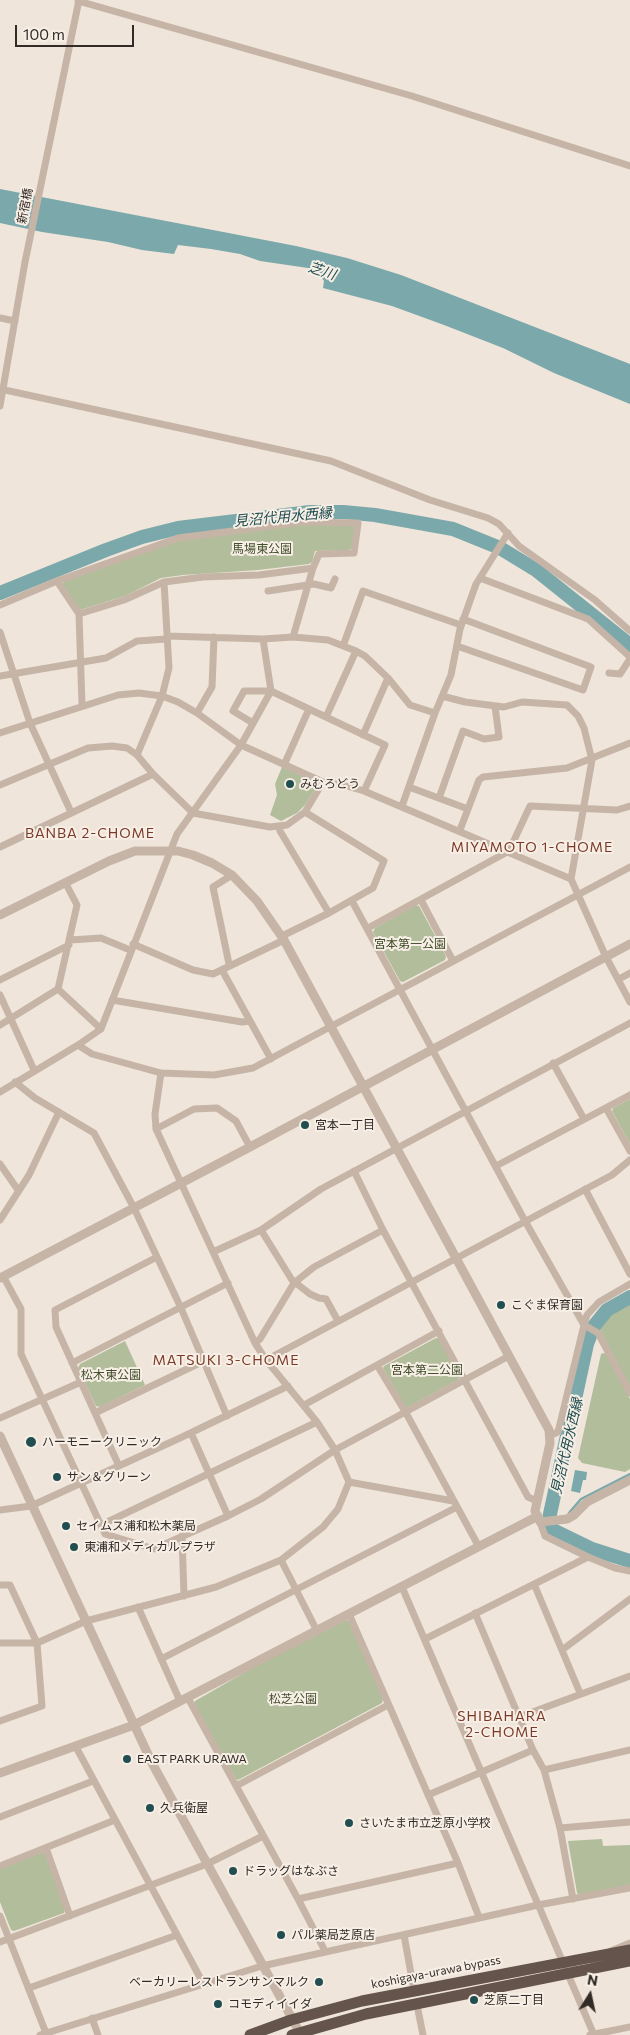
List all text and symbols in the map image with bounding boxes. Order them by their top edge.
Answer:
scale bar [18,15,136,47]
text: 100 m [23,25,65,43]
street label: 新宿橋 [14,187,36,225]
water label: 芝川 [306,259,338,283]
water label: 見沼代用水西縁 [233,504,333,530]
park label: 馬場東公園 [232,542,292,556]
place label: みむろどう [300,777,360,791]
marker: みむろどう [284,778,296,790]
district label: BANBA 2-CHOME [23,825,157,841]
district label: MIYAMOTO 1-CHOME [449,839,615,855]
park label: 宮本第一公園 [374,937,446,951]
place label: 宮本一丁目 [315,1118,375,1132]
marker: 宮本一丁目 [299,1119,311,1131]
place label: こぐま保育園 [511,1298,583,1312]
marker: こぐま保育園 [495,1299,507,1311]
district label: MATSUKI 3-CHOME [151,1352,301,1368]
park label: 宮本第二公園 [391,1363,463,1377]
park label: 松木東公園 [81,1368,141,1382]
water label: 見沼代用水西縁 [548,1396,586,1496]
marker: ハーモニークリニック [24,1435,38,1449]
place label: ハーモニークリニック [42,1435,162,1449]
place label: サン＆グリーン [67,1470,151,1484]
marker: サン＆グリーン [51,1471,63,1483]
place label: セイムス浦和松木薬局 [76,1519,196,1533]
marker: セイムス浦和松木薬局 [60,1520,72,1532]
place label: 東浦和メディカルプラザ [84,1540,216,1554]
marker: 東浦和メディカルプラザ [68,1541,80,1553]
park label: 松芝公園 [269,1692,317,1706]
district label: SHIBAHARA 2-CHOME [456,1708,548,1740]
place label: EAST PARK URAWA [137,1752,247,1766]
marker: EAST PARK URAWA [121,1753,133,1765]
place label: 久兵衛屋 [160,1801,208,1815]
marker: 久兵衛屋 [144,1802,156,1814]
place label: さいたま市立芝原小学校 [359,1816,491,1830]
marker: さいたま市立芝原小学校 [343,1817,355,1829]
place label: ドラッグはなぶさ [243,1864,339,1878]
marker: ドラッグはなぶさ [227,1865,239,1877]
place label: パル薬局芝原店 [291,1928,375,1942]
marker: パル薬局芝原店 [275,1929,287,1941]
street label: koshigaya-urawa bypass [370,1952,502,1992]
north arrow [565,1970,615,2020]
text: N [586,1970,599,1989]
place label: ベーカリーレストランサンマルク [129,1975,309,1989]
marker: ベーカリーレストランサンマルク [313,1976,325,1988]
place label: 芝原二丁目 [484,1993,544,2007]
marker: 芝原二丁目 [468,1994,480,2006]
place label: コモディイイダ [228,1997,312,2011]
marker: コモディイイダ [212,1998,224,2010]

